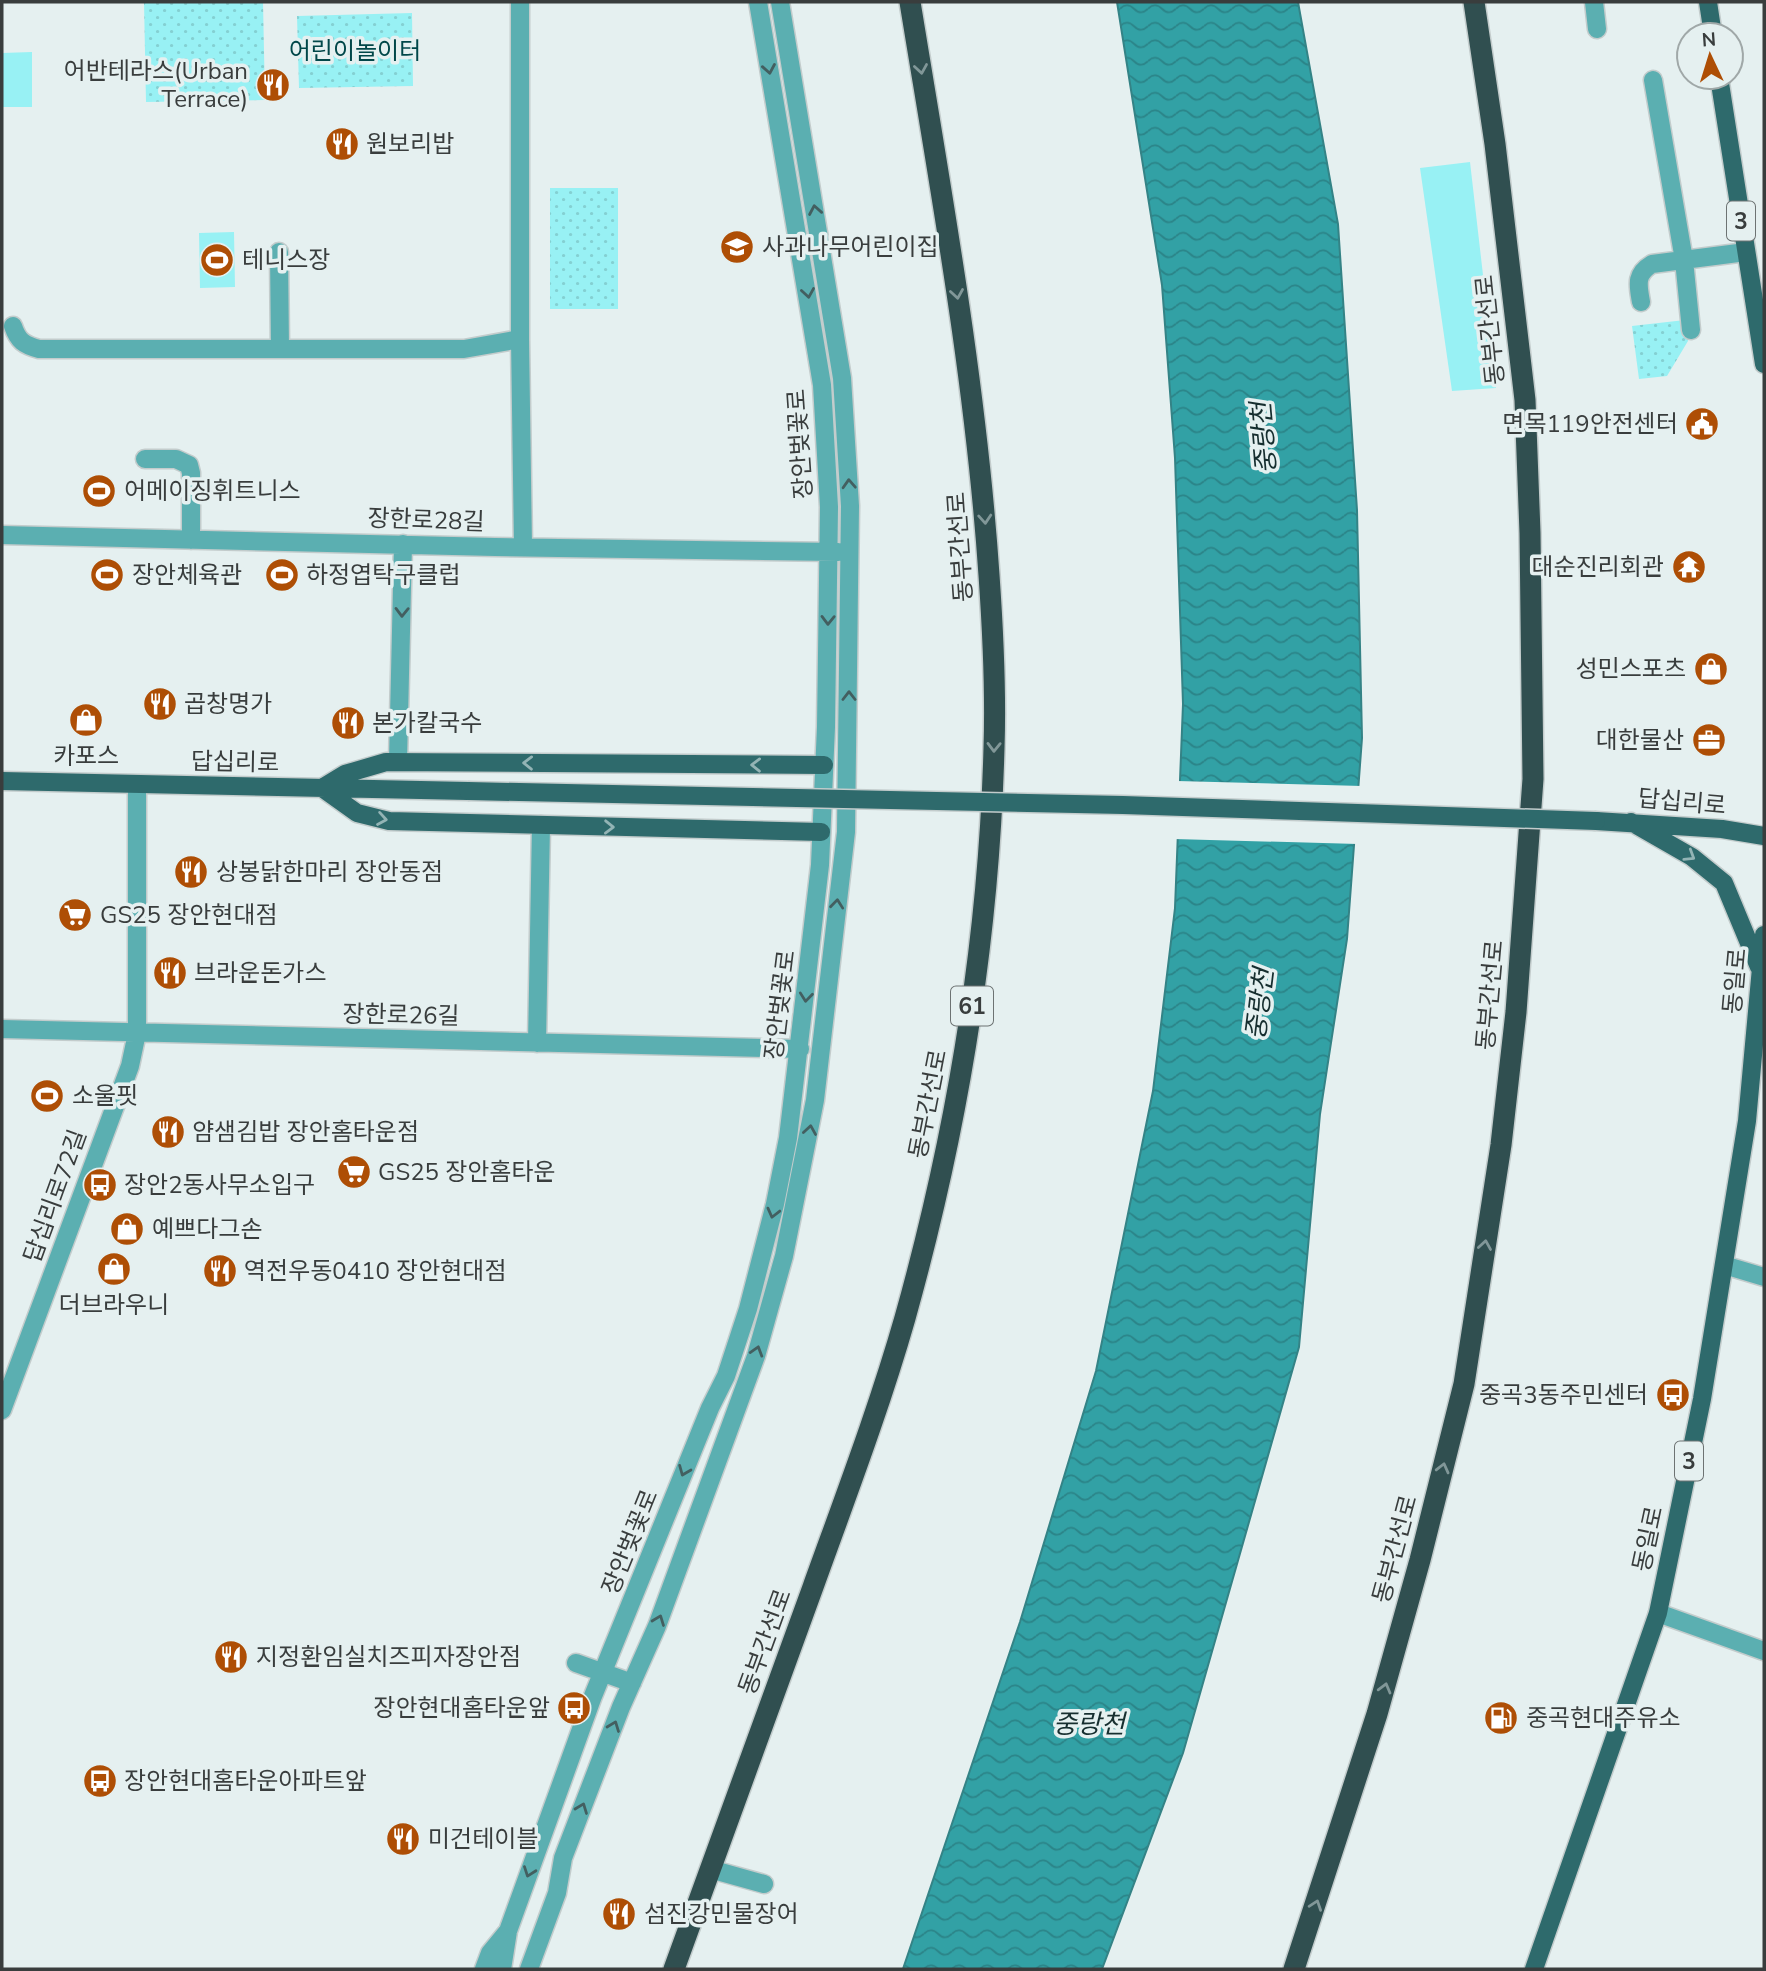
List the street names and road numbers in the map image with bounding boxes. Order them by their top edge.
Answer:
road number: 3 [1727,202,1755,241]
street label: 동부간선로 [1468,273,1512,387]
street label: 장안벚꽃로 [780,388,820,500]
street label: 동부간선로 [940,491,980,603]
street label: 장한로28길 [367,502,485,538]
street label: 답십리로 [191,745,279,779]
street label: 답십리로 [1637,782,1727,822]
street label: 동부간선로 [1469,939,1511,1051]
street label: 동일로 [1716,947,1754,1015]
street label: 장안벚꽃로 [757,948,803,1062]
road number: 61 [951,987,993,1026]
street label: 장한로26길 [342,998,460,1032]
street label: 동부간선로 [902,1047,954,1161]
street label: 답십리로72길 [16,1125,94,1267]
road number: 3 [1675,1442,1703,1480]
street label: 장안벚꽃로 [594,1485,666,1599]
street label: 동부간선로 [1365,1492,1425,1606]
street label: 동일로 [1625,1503,1671,1575]
street label: 동부간선로 [731,1585,799,1699]

